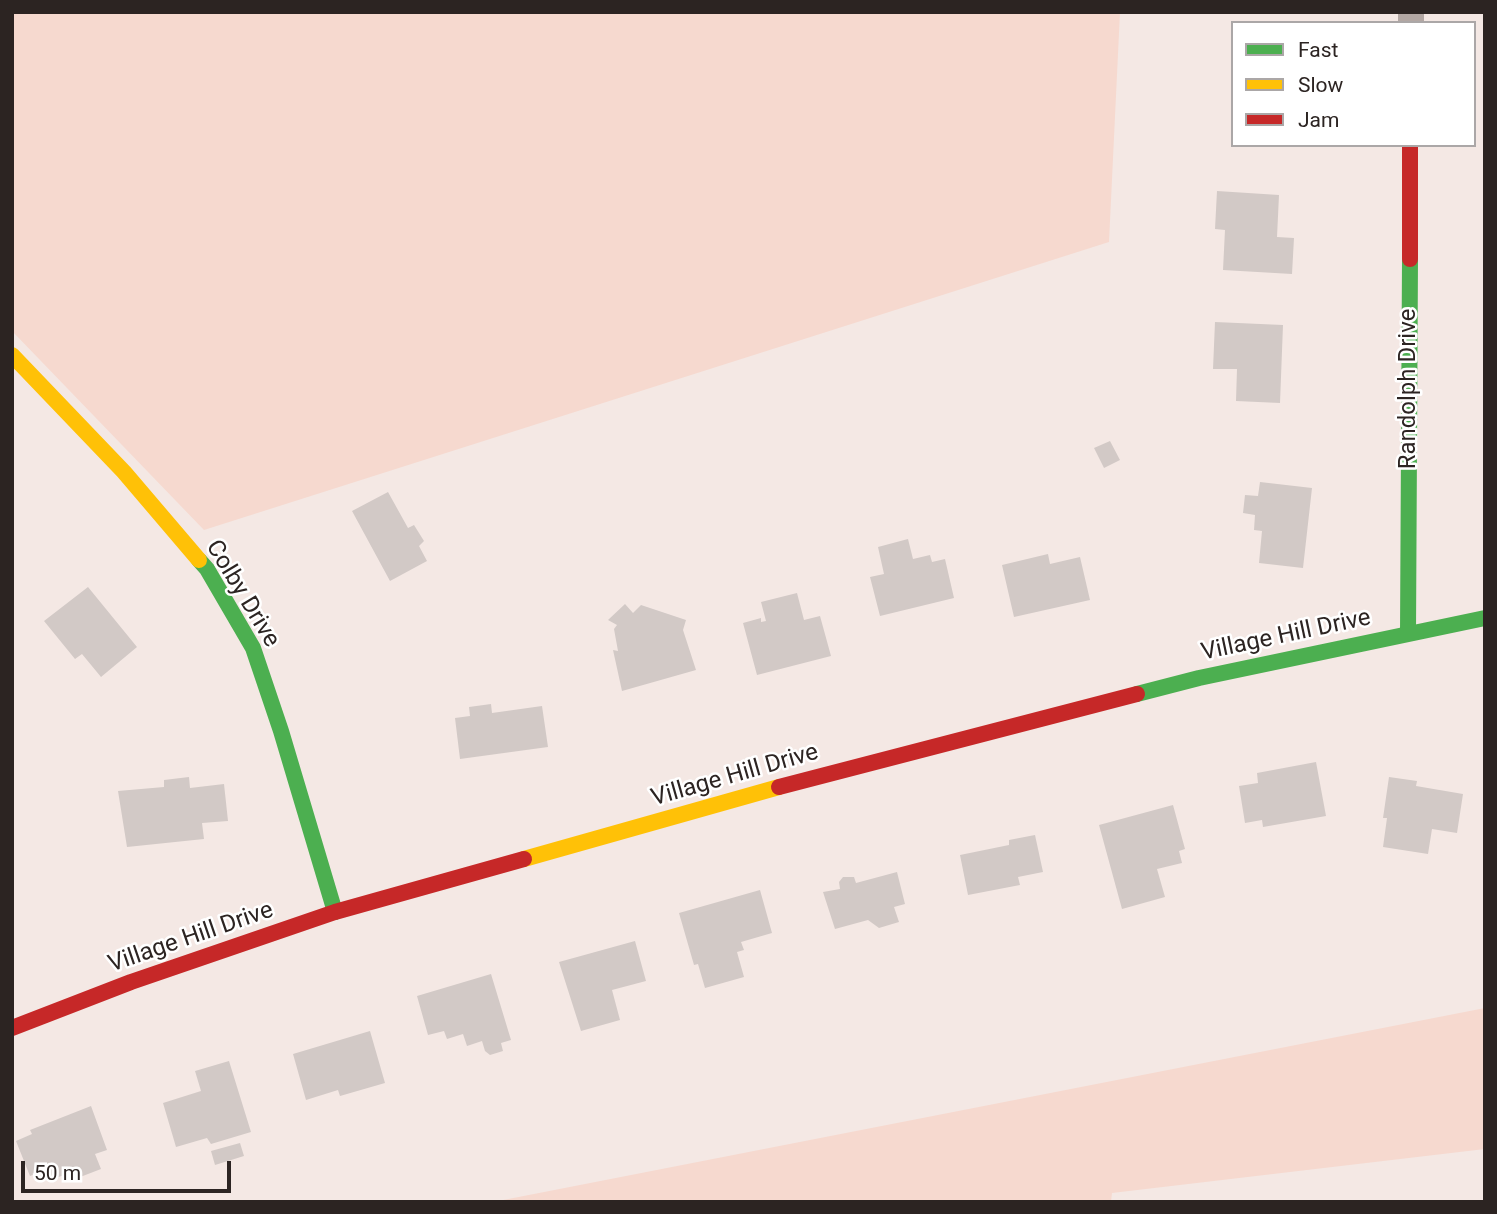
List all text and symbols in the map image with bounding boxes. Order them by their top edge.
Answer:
legend [1231,21,1476,147]
text: Fast [1298,38,1338,62]
text: Slow [1298,73,1343,97]
text: Jam [1298,108,1339,132]
street label: Randolph Drive [1395,309,1423,469]
street label: Colby Drive [199,535,285,653]
street label: Village Hill Drive [1199,604,1373,668]
street label: Village Hill Drive [648,738,822,814]
street label: Village Hill Drive [105,896,277,980]
scale bar [24,1148,234,1192]
text: 50 m [34,1161,81,1185]

